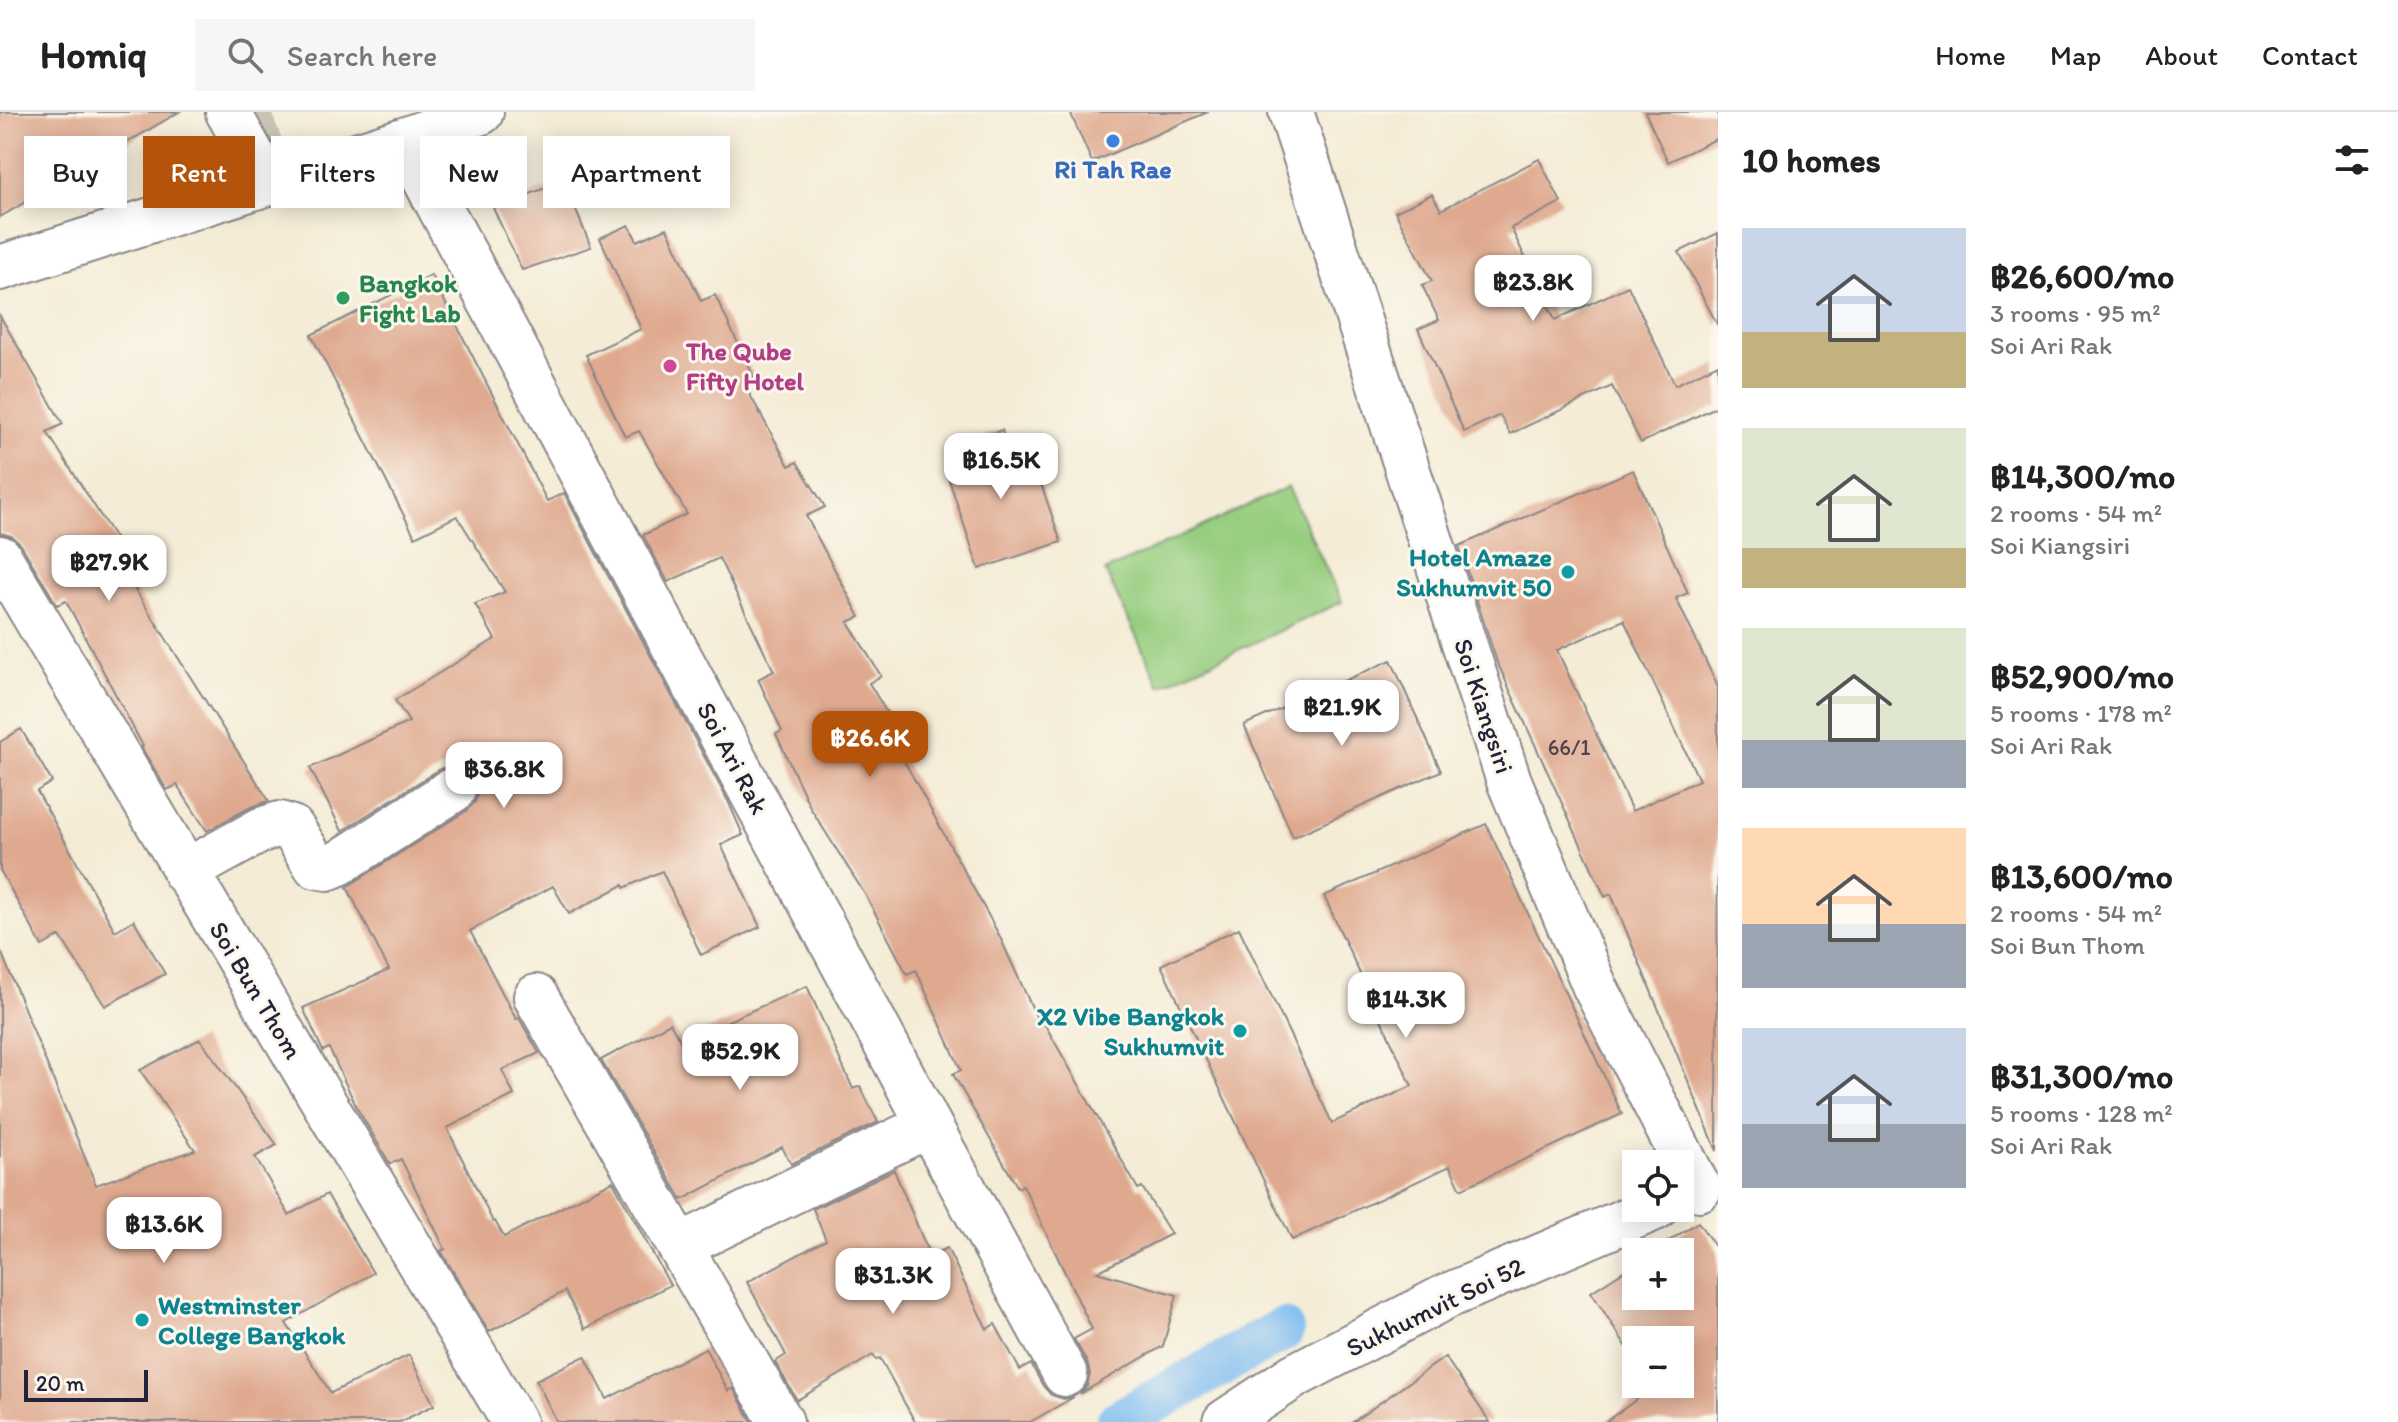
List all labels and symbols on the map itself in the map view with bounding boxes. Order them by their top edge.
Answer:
marker: Ri Tah Rae [1104,132,1122,150]
place label: Ri Tah Rae [1054,153,1172,185]
pin: ฿23.8K [1468,255,1598,323]
place label: Bangkok Fight Lab [359,267,461,329]
marker: Bangkok Fight Lab [334,289,352,307]
place label: The Qube Fifty Hotel [685,335,805,397]
marker: The Qube Fifty Hotel [661,357,679,375]
pin: ฿16.5K [936,433,1066,501]
pin: ฿27.9K [44,535,174,603]
place label: Hotel Amaze Sukhumvit 50 [1396,541,1552,603]
marker: Hotel Amaze Sukhumvit 50 [1559,563,1577,581]
street label: Soi Kiangsiri [1447,634,1521,778]
pin: ฿21.9K [1277,680,1407,748]
street label: Soi Ari Rak [690,696,776,820]
pin: ฿26.6K [805,711,935,779]
house number: 66/1 [1548,734,1590,761]
pin: ฿36.8K [439,742,569,810]
street label: Soi Bun Thom [202,915,310,1065]
pin: ฿14.3K [1341,972,1471,1040]
place label: X2 Vibe Bangkok Sukhumvit [1037,1000,1225,1062]
marker: X2 Vibe Bangkok Sukhumvit [1231,1022,1249,1040]
pin: ฿52.9K [675,1024,805,1092]
pin: ฿13.6K [99,1197,229,1265]
pin: ฿31.3K [828,1248,958,1316]
street label: Sukhumvit Soi 52 [1341,1250,1529,1364]
place label: Westminster College Bangkok [158,1289,346,1351]
marker: Westminster College Bangkok [133,1311,151,1329]
scale bar [24,1366,148,1402]

